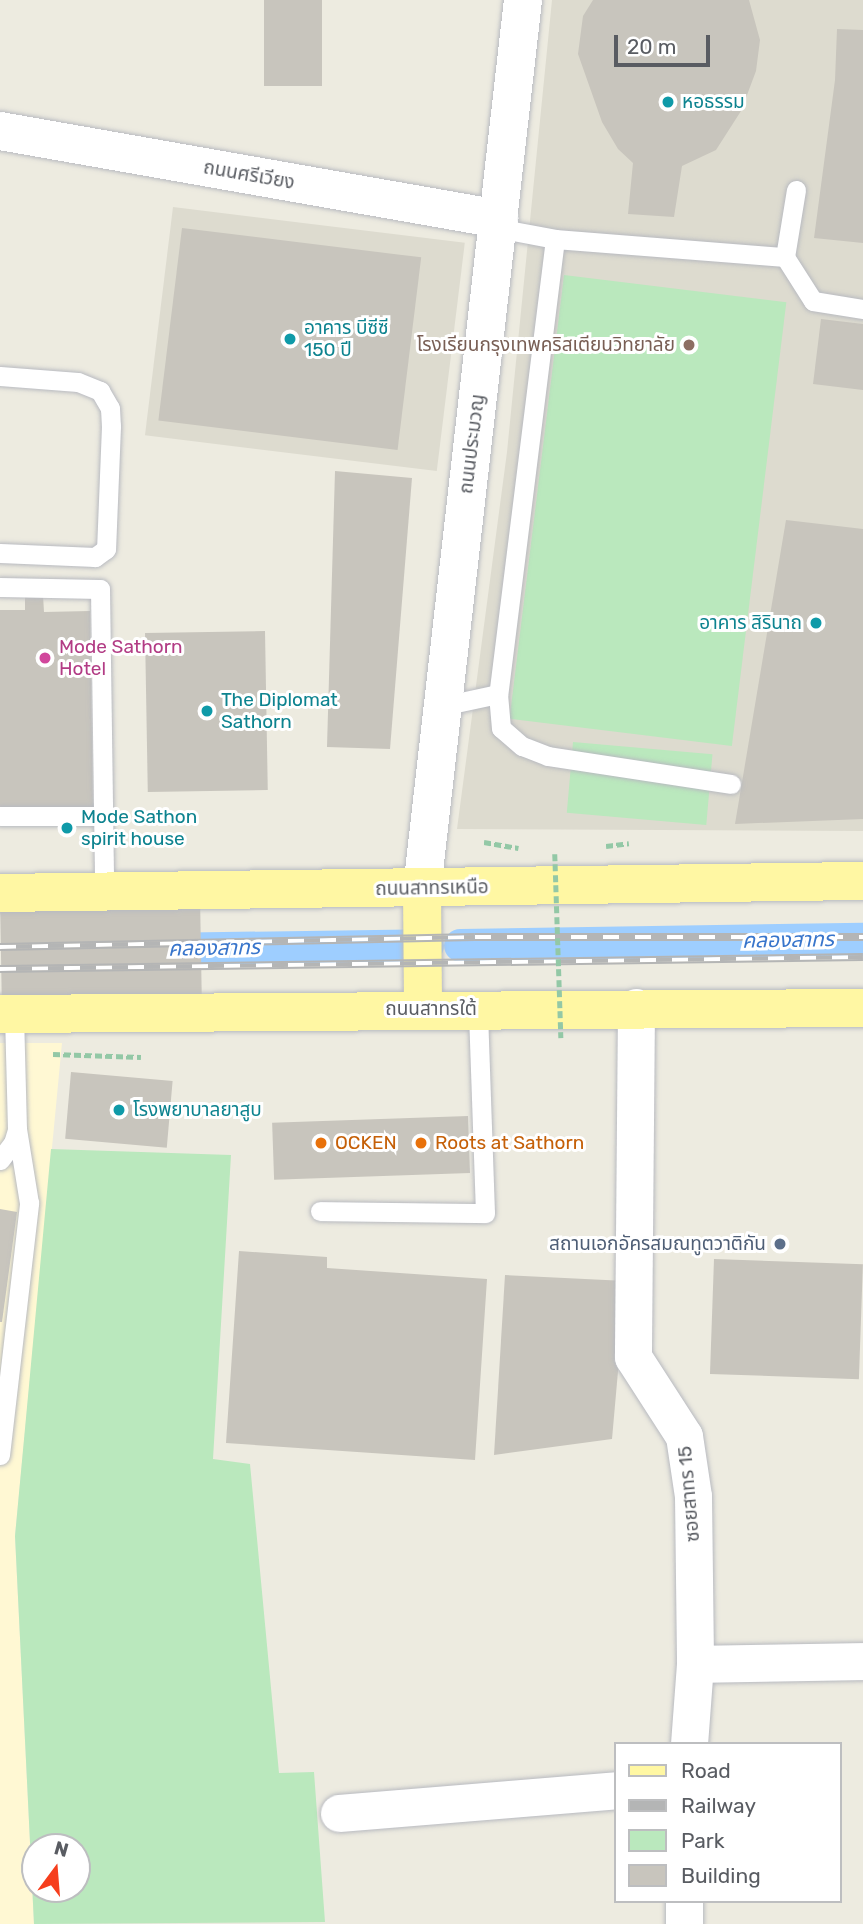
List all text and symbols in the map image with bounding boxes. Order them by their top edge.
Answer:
scale bar [618,21,714,65]
text: 20 m [627,34,676,59]
place label: หอธรรม [682,91,745,113]
marker: หอธรรม [660,94,676,110]
street label: ถนนศรีเวียง [202,156,296,194]
place label: อาคาร บีซีซี 150 ปี [304,317,389,361]
marker: อาคาร บีซีซี 150 ปี [282,331,298,347]
place label: โรงเรียนกรุงเทพคริสเตียนวิทยาลัย [417,334,675,356]
marker: โรงเรียนกรุงเทพคริสเตียนวิทยาลัย [681,337,697,353]
street label: ถนนประมวญ [455,393,489,495]
place label: อาคาร สิรินาถ [699,612,802,634]
marker: อาคาร สิรินาถ [808,615,824,631]
place label: Mode Sathorn Hotel [59,636,182,680]
marker: Mode Sathorn Hotel [37,650,53,666]
place label: The Diplomat Sathorn [221,689,338,733]
marker: The Diplomat Sathorn [199,703,215,719]
place label: Mode Sathon spirit house [81,806,197,850]
marker: Mode Sathon spirit house [59,820,75,836]
street label: ถนนสาทรเหนือ [375,876,489,900]
water label: คลองสาทร [742,927,834,953]
water label: คลองสาทร [168,935,260,961]
street label: ถนนสาทรใต้ [385,998,477,1020]
place label: โรงพยาบาลยาสูบ [133,1099,262,1121]
marker: โรงพยาบาลยาสูบ [111,1102,127,1118]
place label: OCKEN [335,1132,397,1154]
place label: Roots at Sathorn [435,1132,584,1154]
marker: OCKEN [313,1135,329,1151]
marker: Roots at Sathorn [413,1135,429,1151]
place label: สถานเอกอัครสมณทูตวาติกัน [549,1233,766,1255]
marker: สถานเอกอัครสมณทูตวาติกัน [772,1236,788,1252]
street label: ซอยสาทร 15 [673,1445,705,1543]
legend [614,1742,842,1903]
text: Road [681,1758,731,1783]
text: Railway [681,1793,756,1818]
text: Park [681,1828,725,1853]
north arrow [21,1833,91,1903]
text: N [52,1836,71,1862]
text: Building [681,1863,761,1888]

